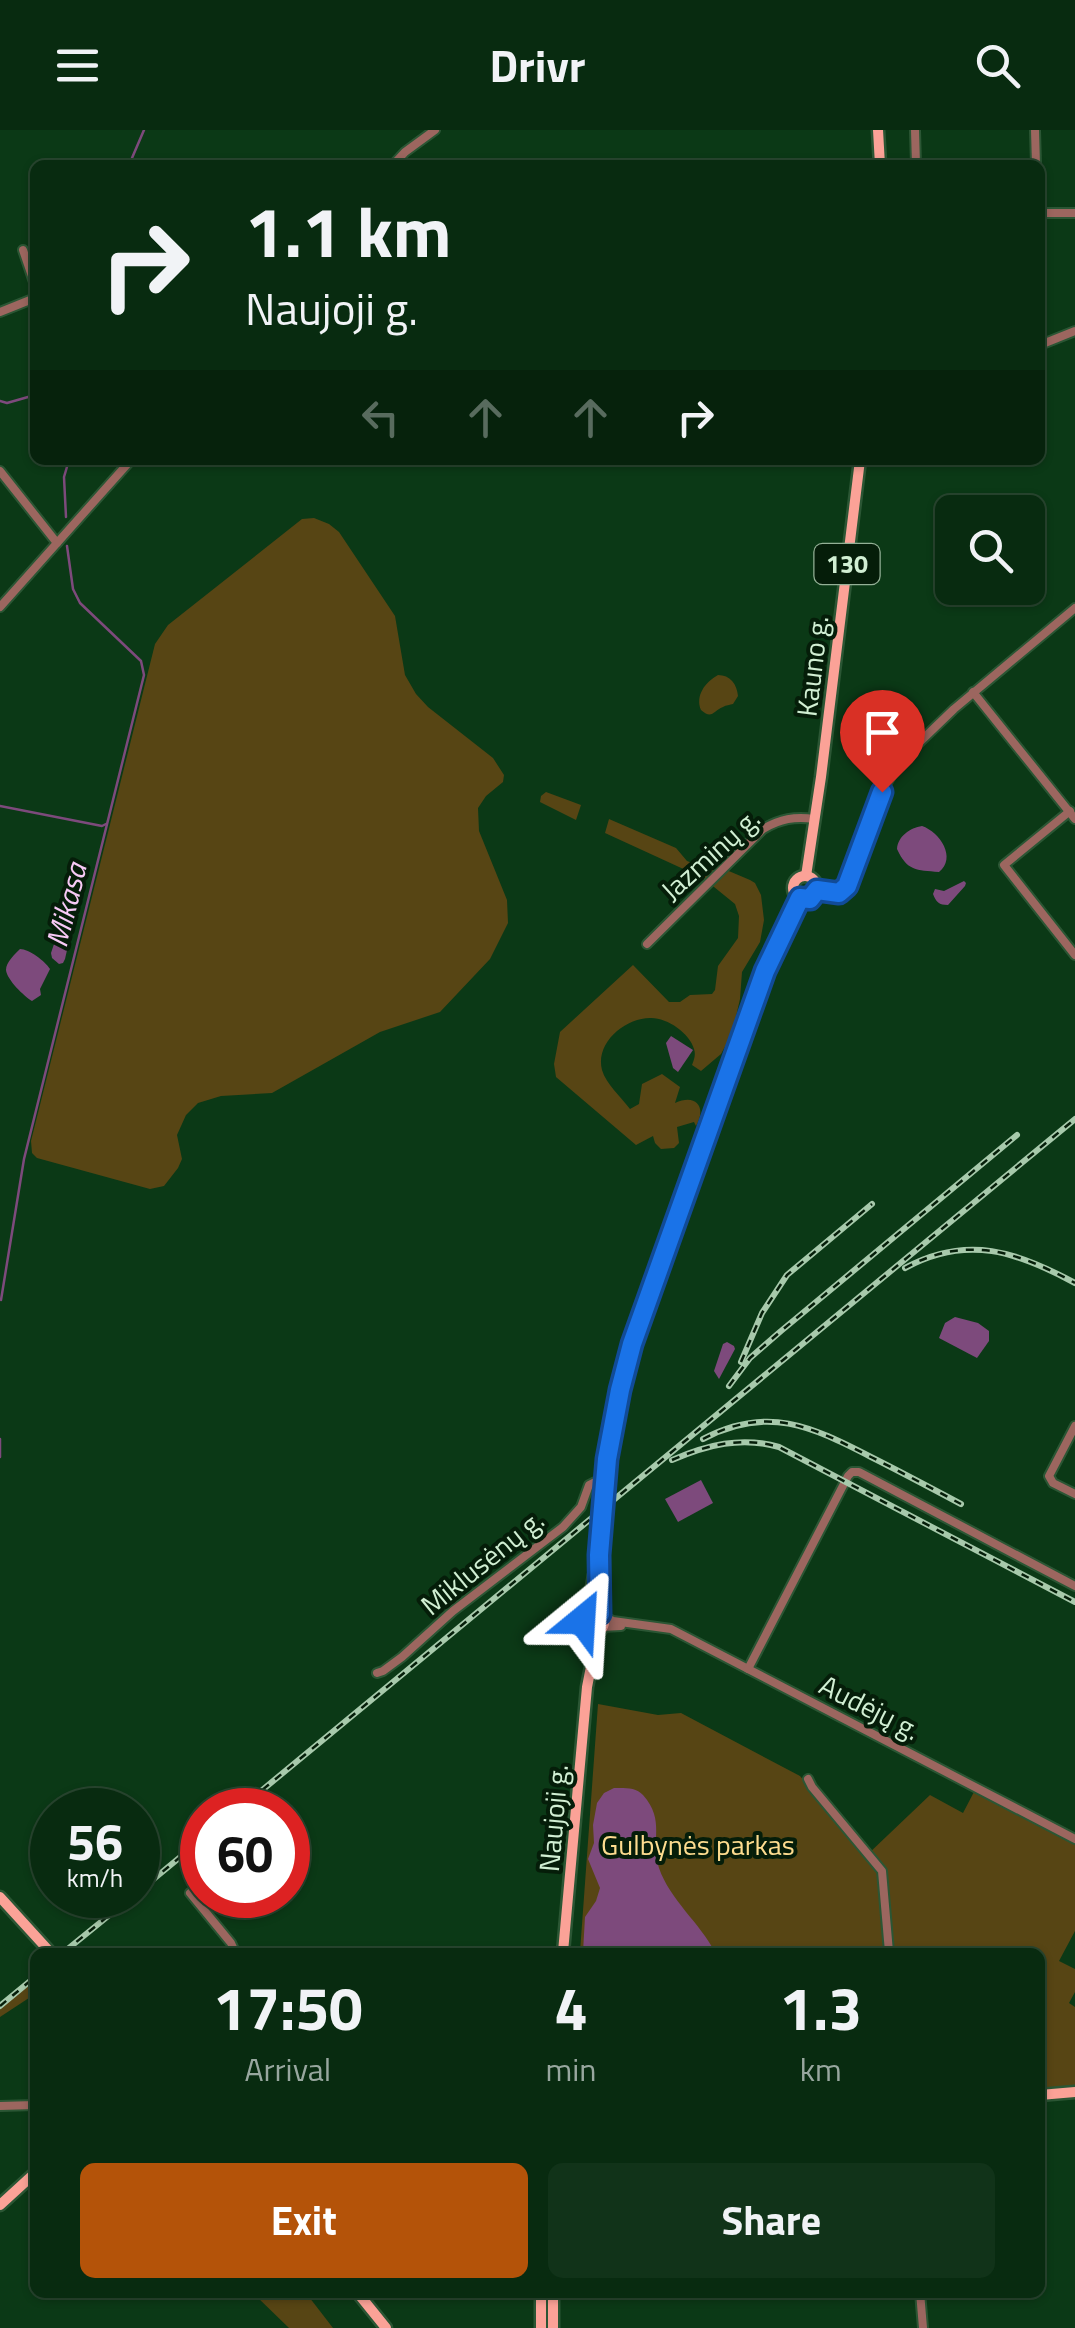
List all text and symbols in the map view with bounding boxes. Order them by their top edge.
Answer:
text: Drivr [489,31,586,99]
icon: menu [50,38,105,93]
icon: search [970,38,1025,93]
text: 1.1 km [245,178,452,284]
icon: right [80,200,210,330]
text: Naujoji g. [245,274,418,342]
icon: left [353,390,408,445]
icon: ahead [458,390,513,445]
icon: ahead [563,390,618,445]
icon: right [668,390,723,445]
map controls [935,495,1045,605]
button: search [935,495,1045,605]
road number: 130 [814,544,880,584]
street label: Kauno g. [784,613,840,719]
pin [840,690,925,793]
icon: arrive [855,705,910,760]
street label: Jazminų g. [651,798,769,910]
water label: Mikasa [33,856,99,952]
street label: Miklusėnų g. [411,1499,553,1625]
position arrow [530,1568,634,1672]
street label: Audėjų g. [812,1663,928,1751]
street label: Naujoji g. [527,1763,579,1873]
speed limit sign: 60 [180,1788,310,1918]
text: 56 [67,1803,123,1879]
park label: Gulbynės parkas [601,1823,795,1866]
text: km/h [67,1859,123,1897]
text: 17:50 [213,1962,363,2053]
text: 4 [554,1962,588,2053]
text: 1.3 [779,1962,862,2053]
text: Arrival [244,2045,331,2093]
text: min [546,2045,597,2093]
text: km [800,2045,842,2093]
button: Exit [80,2163,528,2278]
button: Share [548,2163,995,2278]

